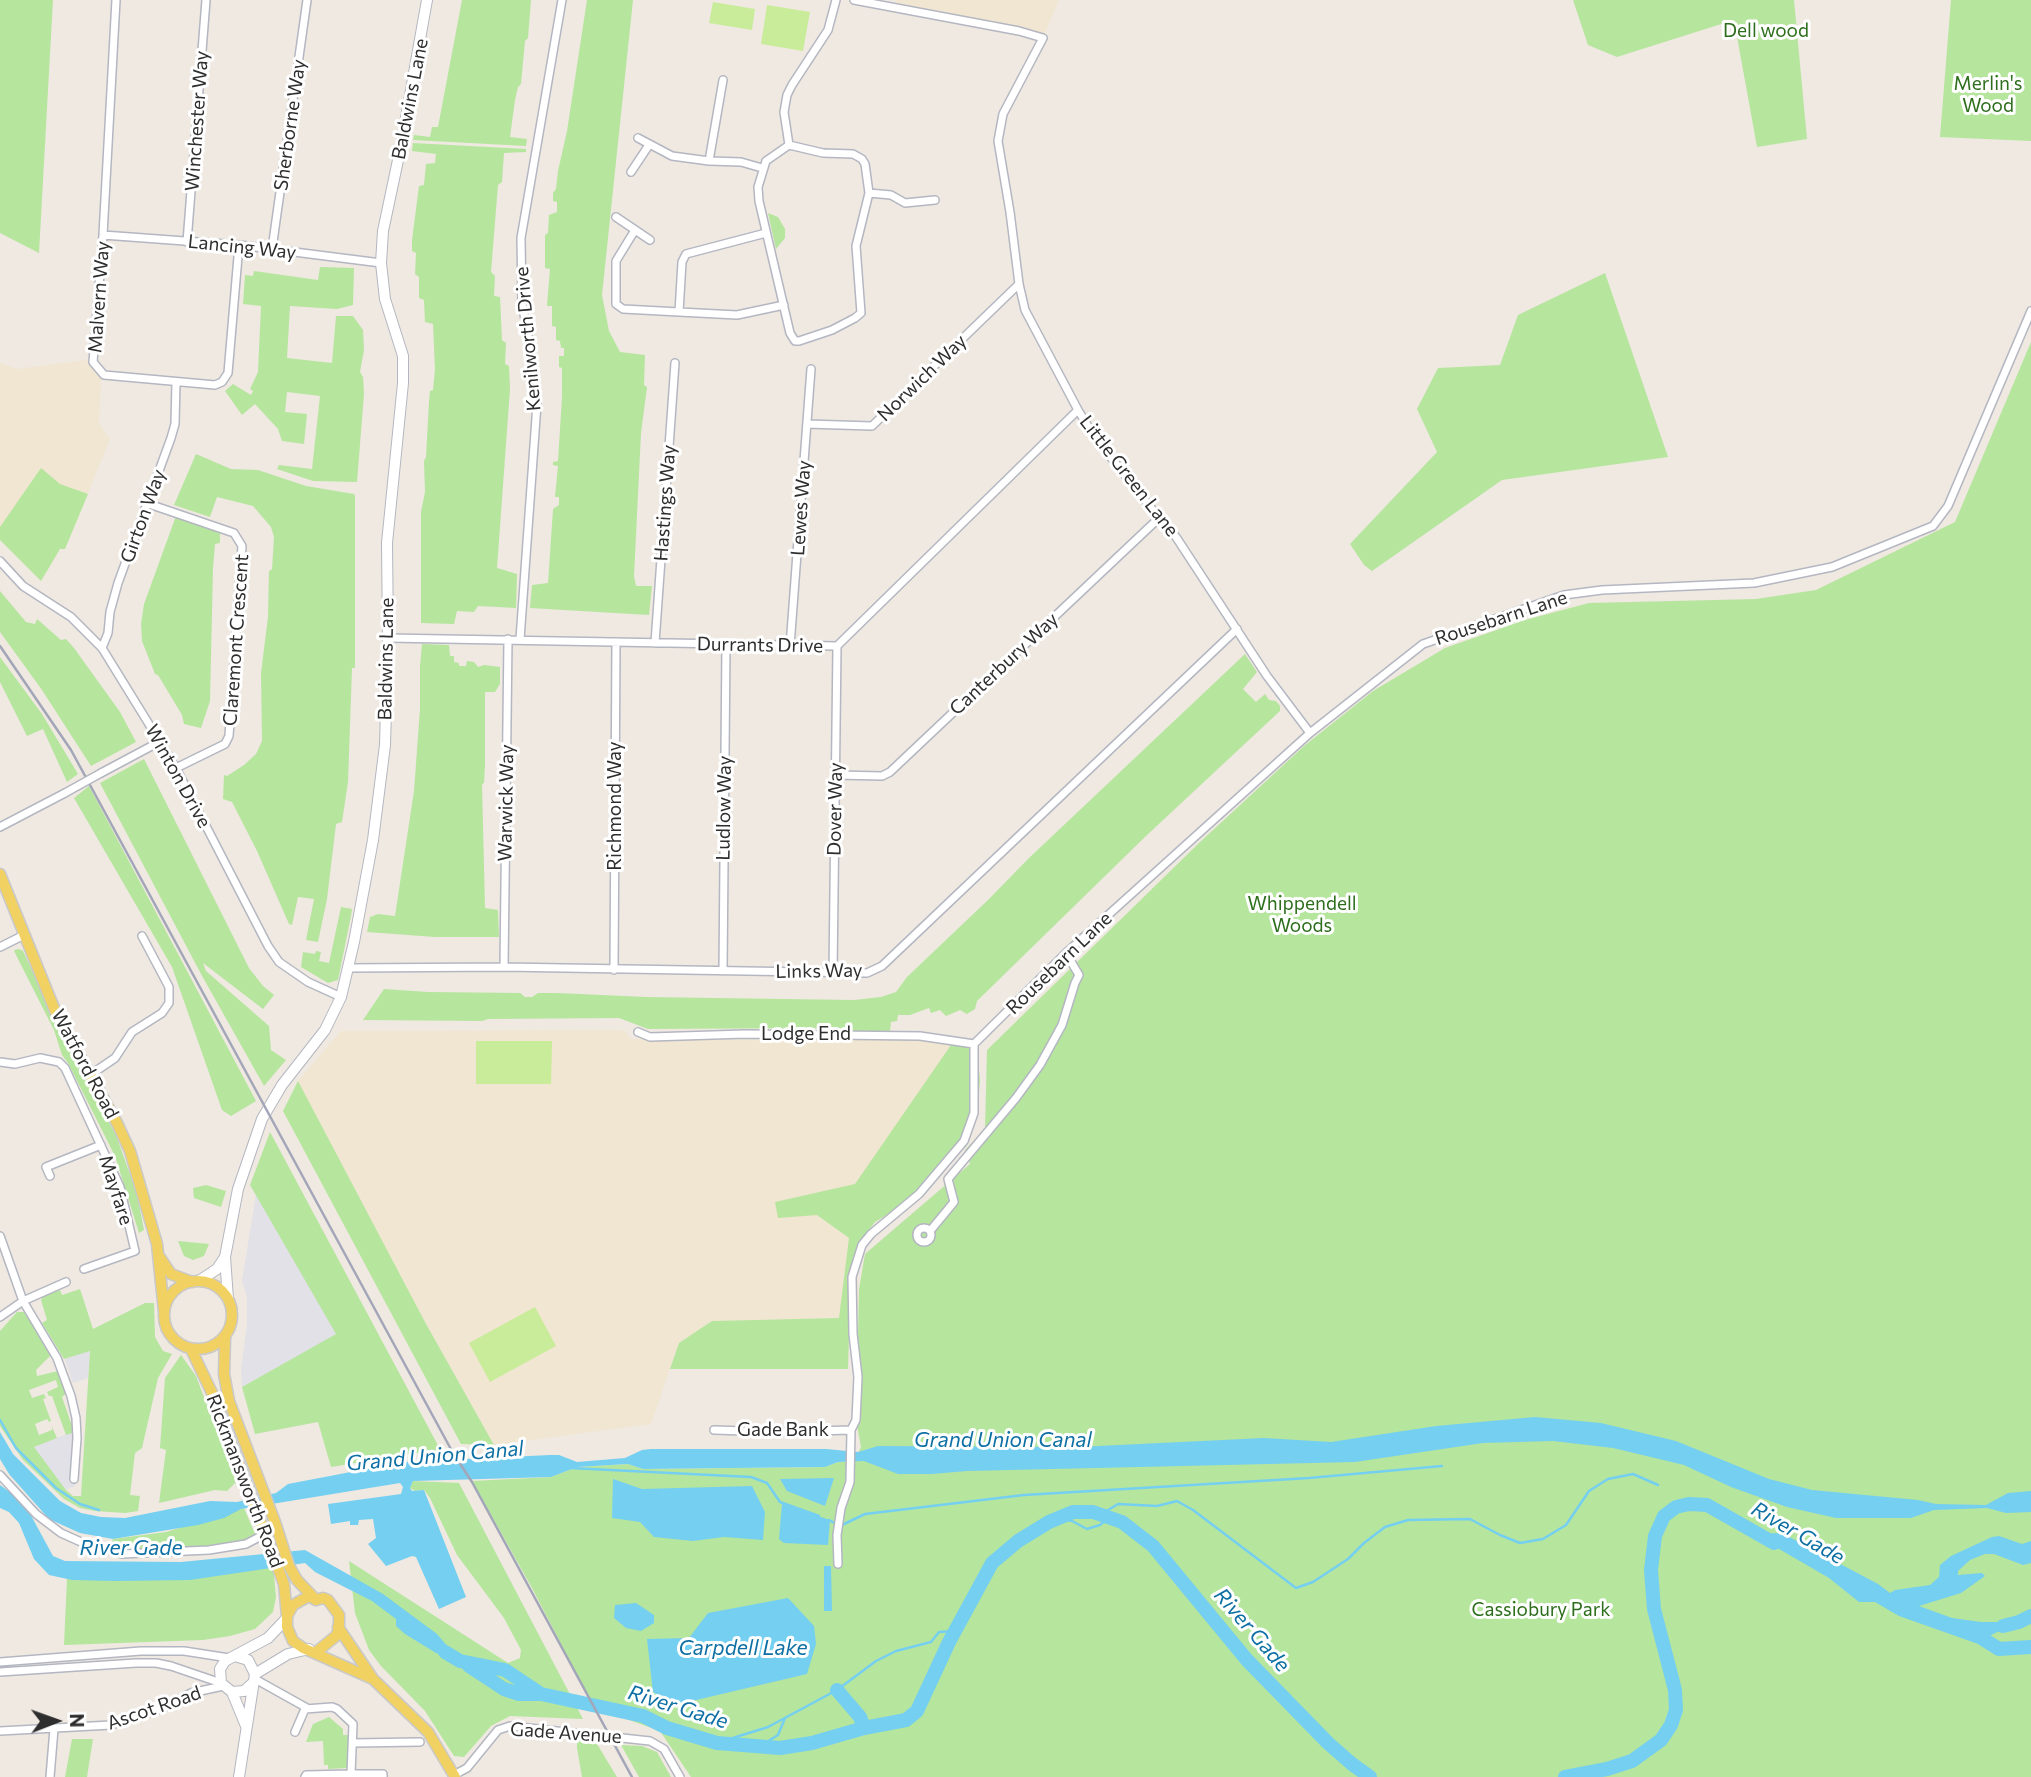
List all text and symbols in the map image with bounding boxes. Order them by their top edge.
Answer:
park label: Dell wood [1723,20,1809,42]
street label: Baldwins Lane [387,36,433,162]
street label: Winchester Way [181,50,213,192]
street label: Sherborne Way [270,58,310,192]
park label: Merlin's Wood [1954,73,2022,117]
street label: Lancing Way [187,230,297,264]
street label: Malvern Way [84,240,114,354]
street label: Kenilworth Drive [510,266,546,412]
street label: Norwich Way [873,330,971,426]
street label: Little Green Lane [1075,411,1183,541]
street label: Hastings Way [650,444,680,562]
street label: Lewes Way [786,459,816,557]
street label: Girton Way [116,466,170,566]
street label: Claremont Crescent [219,553,253,727]
street label: Rousebarn Lane [1432,586,1570,650]
street label: Baldwins Lane [374,597,398,721]
street label: Canterbury Way [945,608,1063,720]
street label: Durrants Drive [697,632,823,658]
street label: Winton Drive [140,720,216,832]
street label: Richmond Way [604,741,626,871]
street label: Warwick Way [494,744,518,862]
street label: Ludlow Way [712,755,736,861]
street label: Dover Way [823,762,847,856]
park label: Whippendell Woods [1247,893,1357,937]
street label: Rousebarn Lane [1002,907,1116,1019]
street label: Links Way [775,959,863,983]
street label: Watford Road [47,1005,123,1123]
street label: Lodge End [761,1023,851,1045]
street label: Mayfare [94,1152,138,1228]
street label: Rickmansworth Road [201,1391,289,1571]
street label: Gade Bank [737,1419,829,1441]
water label: Grand Union Canal [914,1427,1092,1453]
water label: Grand Union Canal [345,1436,525,1476]
water label: River Gade [1747,1496,1849,1570]
water label: River Gade [79,1535,183,1561]
water label: River Gade [1209,1583,1295,1677]
park label: Cassiobury Park [1471,1599,1611,1621]
water label: Carpdell Lake [678,1635,808,1661]
water label: River Gade [625,1680,731,1734]
street label: Ascot Road [104,1681,204,1735]
north arrow [21,1686,91,1756]
text: N [66,1713,89,1728]
street label: Gade Avenue [509,1718,623,1748]

